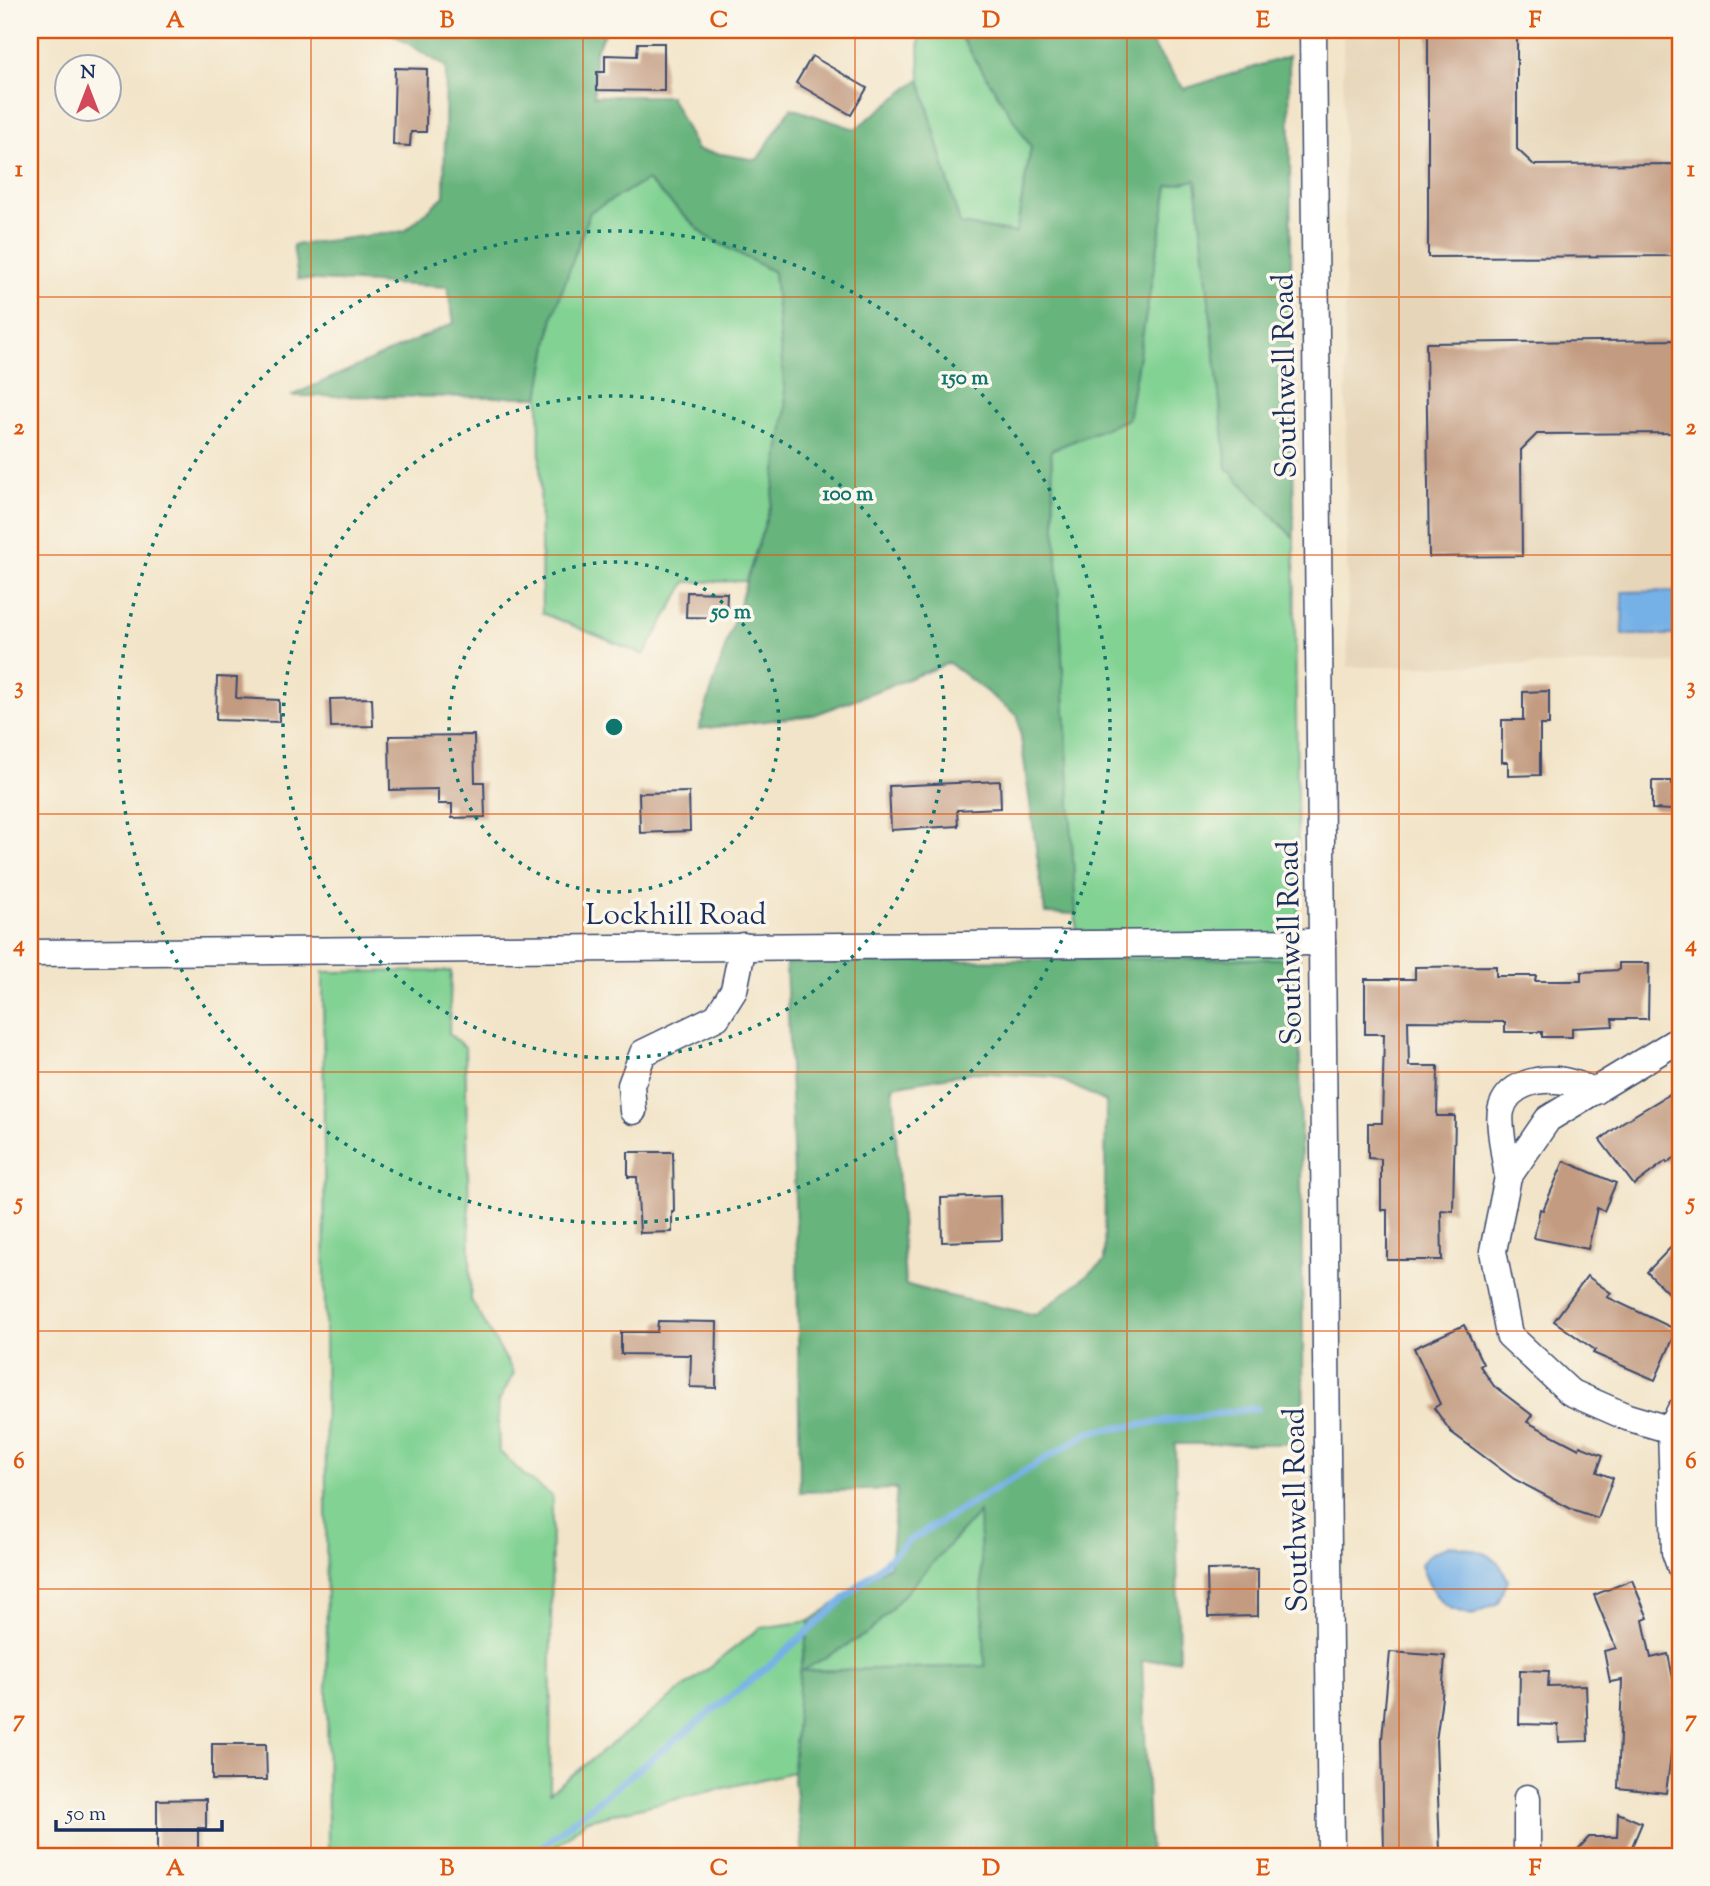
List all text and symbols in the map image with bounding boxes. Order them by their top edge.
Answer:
text: A [166,5,185,38]
text: B [440,5,455,38]
text: C [710,5,728,38]
text: D [982,5,1000,38]
text: E [1256,5,1270,38]
text: F [1529,5,1542,38]
north arrow [52,52,122,122]
text: N [80,60,96,87]
text: 1 [15,154,23,187]
text: 1 [1687,154,1695,187]
street label: Southwell Road [1263,273,1310,479]
text: 150 m [941,364,989,394]
text: 2 [14,412,25,445]
text: 2 [1686,412,1697,445]
text: 100 m [823,480,874,510]
text: 50 m [709,598,752,628]
text: 3 [14,671,24,704]
text: 3 [1686,671,1696,704]
centre of rings [602,715,626,739]
street label: Southwell Road [1268,840,1315,1046]
street label: Lockhill Road [586,895,767,938]
text: 4 [12,929,25,962]
text: 4 [1684,929,1697,962]
text: 5 [13,1187,23,1220]
text: 5 [1685,1187,1695,1220]
street label: Southwell Road [1274,1407,1321,1613]
text: 6 [13,1446,25,1479]
text: 6 [1685,1446,1697,1479]
text: 7 [13,1704,25,1737]
text: 7 [1685,1704,1697,1737]
scale bar [56,1788,222,1832]
text: 50 m [65,1800,106,1830]
text: A [166,1853,185,1886]
text: B [440,1853,455,1886]
text: C [710,1853,728,1886]
text: D [982,1853,1000,1886]
text: E [1256,1853,1270,1886]
text: F [1529,1853,1542,1886]

